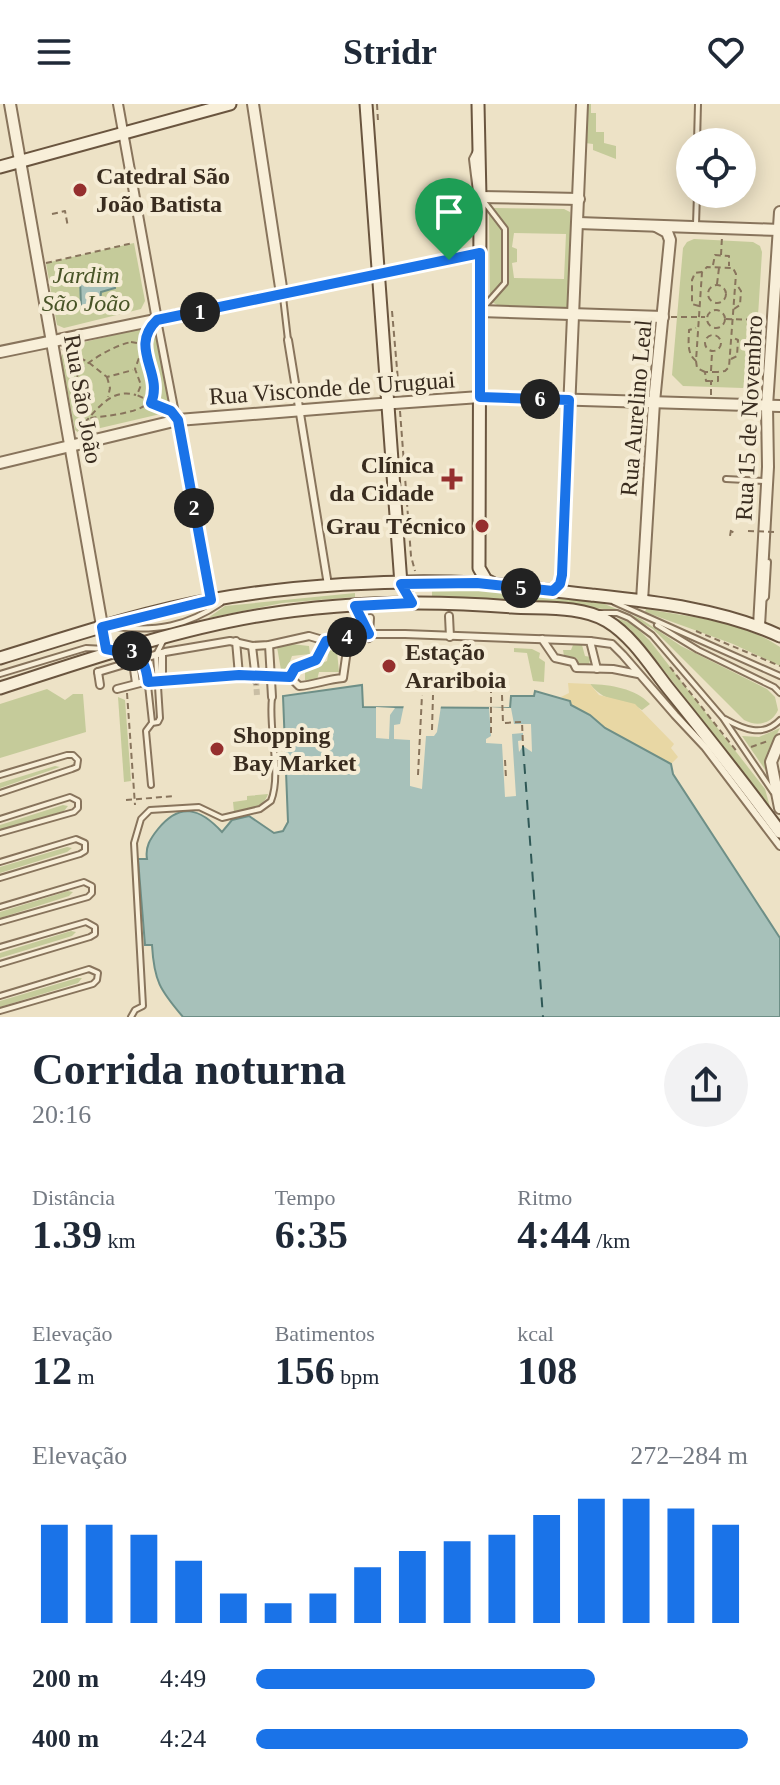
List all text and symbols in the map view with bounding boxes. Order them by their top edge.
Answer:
icon: menu [32,30,76,74]
icon: heart [704,30,748,74]
text: Stridr [343,32,437,72]
map controls [676,128,756,208]
button: locate [676,128,756,208]
place label: Catedral São João Batista [96,163,230,217]
pin [415,178,483,260]
marker: Catedral São João Batista [71,181,89,199]
icon: arrive [427,190,471,234]
park label: Jardim São João [42,262,130,316]
pin: 1 [180,292,220,332]
text: 1 [195,299,206,324]
street label: Rua 15 de Novembro [731,314,767,522]
street label: Rua Aurelino Leal [615,318,657,497]
street label: Rua São João [59,332,107,466]
street label: Rua Visconde de Uruguai [208,366,456,410]
pin: 6 [520,379,560,419]
text: 6 [535,386,546,411]
place label: Clínica da Cidade [329,452,434,506]
marker: Clínica da Cidade [441,468,463,490]
pin: 2 [174,488,214,528]
text: 2 [189,495,200,520]
place label: Grau Técnico [326,513,466,539]
marker: Grau Técnico [473,517,491,535]
pin: 5 [501,568,541,608]
text: 5 [516,575,527,600]
pin: 4 [327,617,367,657]
text: 4 [342,624,353,649]
pin: 3 [112,631,152,671]
text: 3 [127,638,138,663]
place label: Estação Arariboia [405,639,506,693]
marker: Estação Arariboia [380,657,398,675]
place label: Shopping Bay Market [233,722,356,776]
marker: Shopping Bay Market [208,740,226,758]
button: share [664,1043,748,1127]
text: Corrida noturna [32,1045,346,1094]
text: 20:16 [32,1100,91,1129]
text: Distância [32,1185,115,1210]
text: Tempo [275,1185,335,1210]
text: Ritmo [517,1185,572,1210]
text: 1.39 [32,1212,102,1257]
text: 6:35 [275,1212,348,1257]
text: 4:44 [517,1212,591,1257]
text: km [102,1228,136,1253]
text: /km [591,1228,630,1253]
text: Elevação [32,1321,113,1346]
text: Batimentos [275,1321,375,1346]
text: kcal [517,1321,554,1346]
text: 12 [32,1348,72,1393]
text: 156 [275,1348,335,1393]
text: 108 [517,1348,577,1393]
text: m [72,1364,95,1389]
text: bpm [335,1364,379,1389]
text: Elevação [32,1441,127,1470]
text: 272–284 m [630,1441,748,1470]
text: 200 m [32,1664,99,1693]
text: 4:49 [160,1664,206,1693]
text: 400 m [32,1724,99,1753]
text: 4:24 [160,1724,206,1753]

